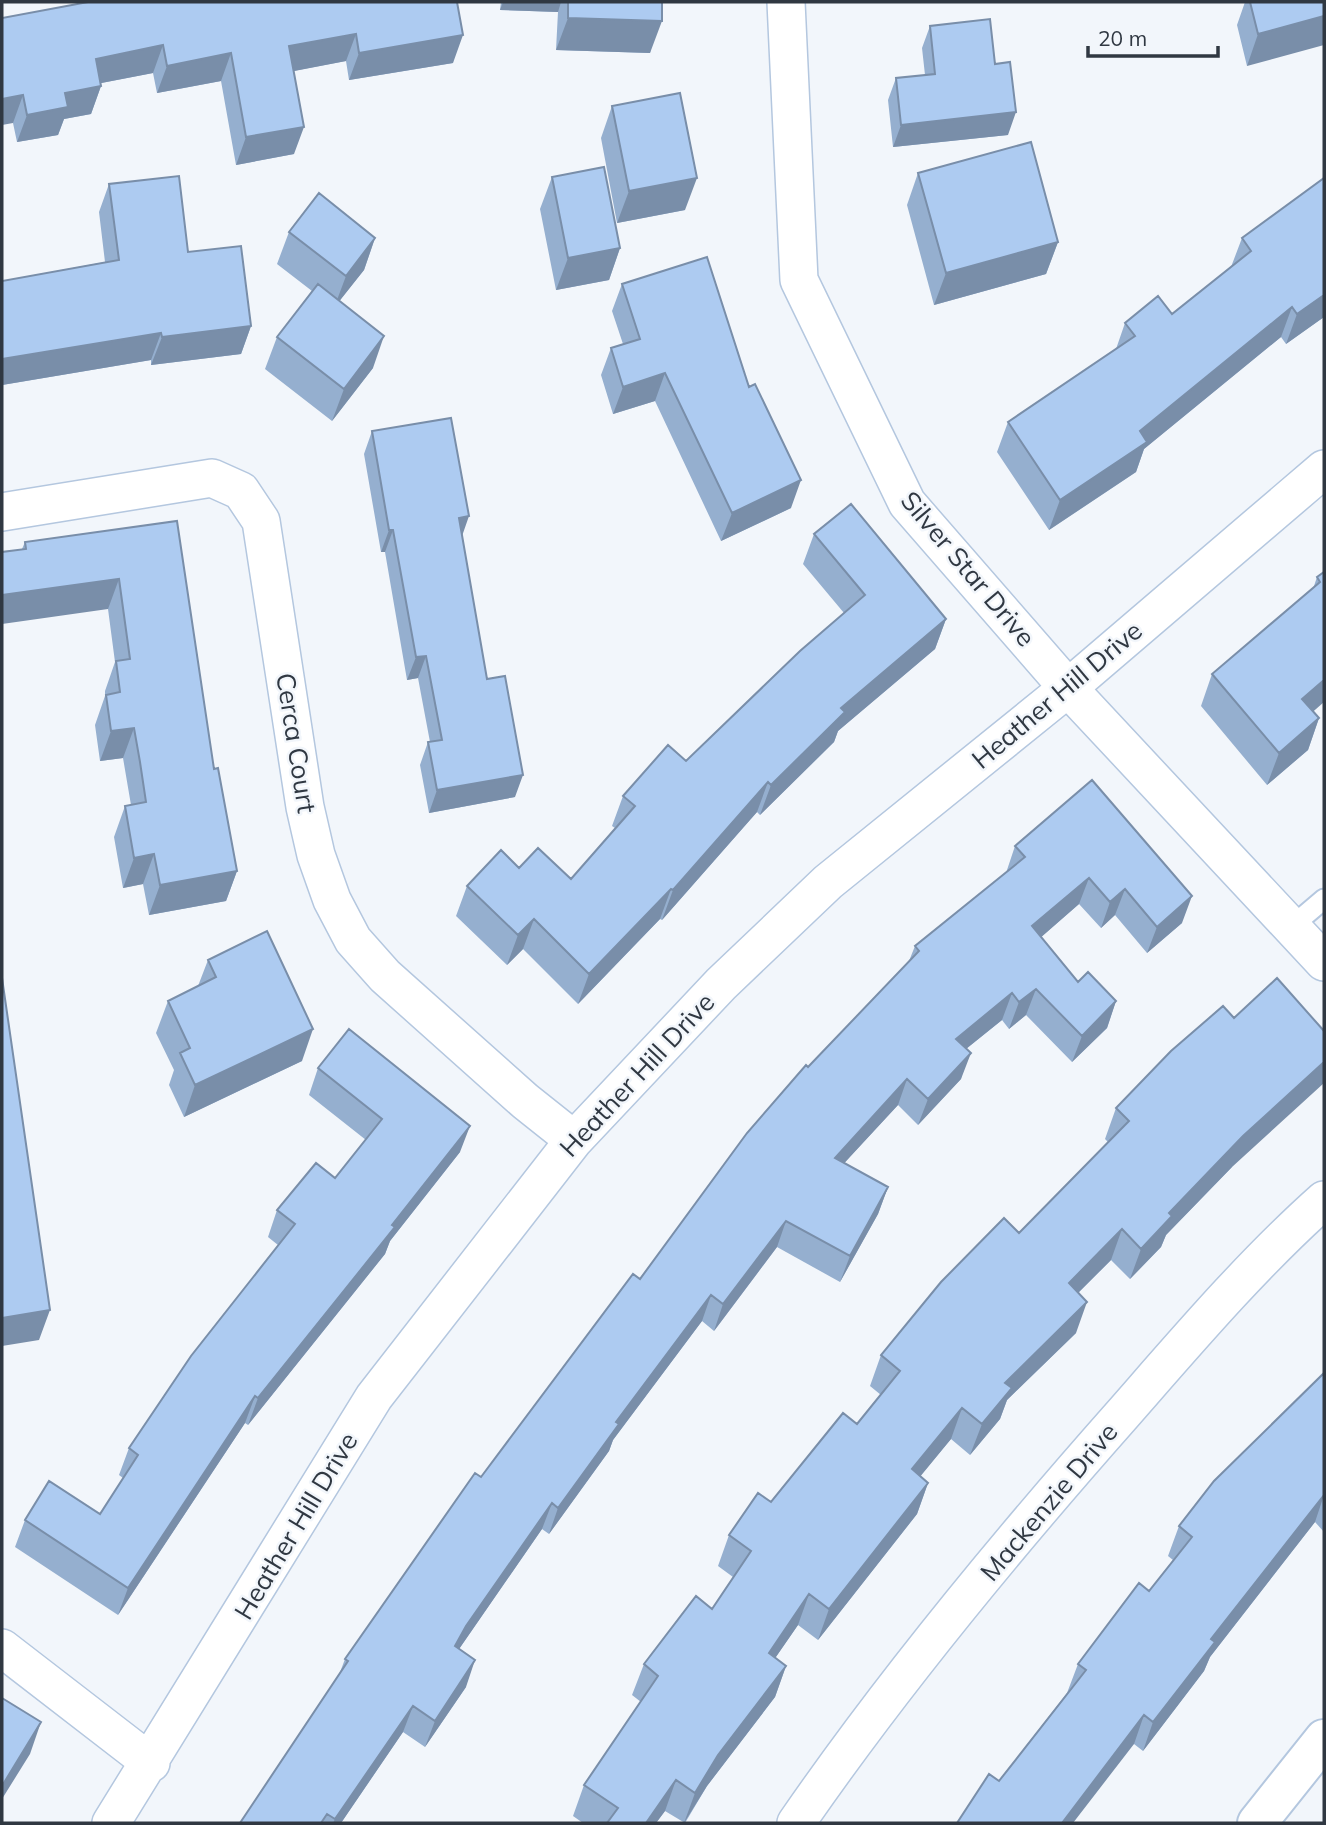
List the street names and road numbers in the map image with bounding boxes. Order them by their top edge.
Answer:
street label: Silver Star Drive [894,484,1043,653]
street label: Heather Hill Drive [965,614,1149,776]
street label: Cerca Court [269,671,324,815]
street label: Heather Hill Drive [552,986,721,1164]
street label: Mackenzie Drive [973,1416,1124,1588]
street label: Heather Hill Drive [227,1426,364,1625]

